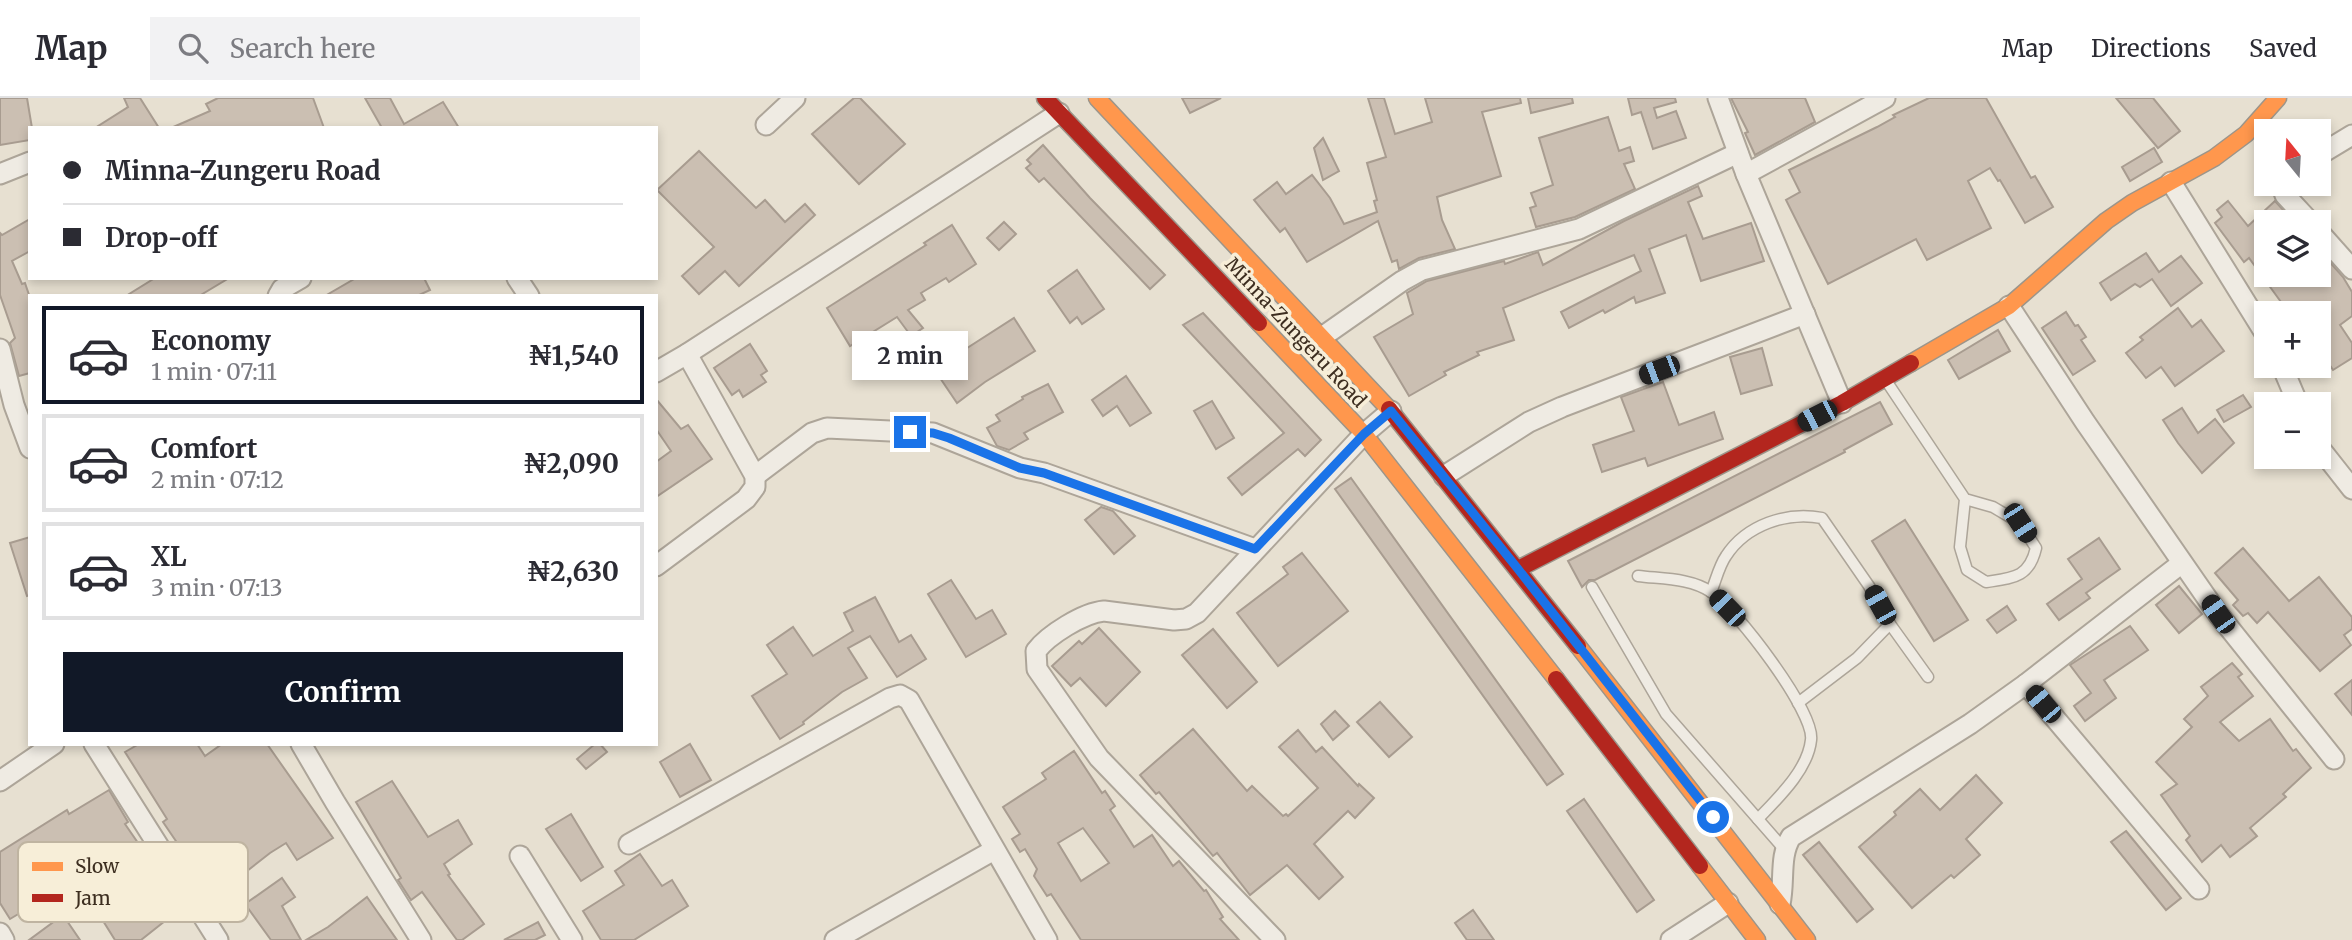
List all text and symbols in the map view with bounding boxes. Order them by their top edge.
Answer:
search box [150,17,640,80]
text: Map [35,28,108,69]
icon: search [174,29,212,67]
text: Search here [230,32,375,65]
text: Map [2002,33,2053,64]
text: Directions [2091,33,2211,64]
text: Saved [2249,33,2317,64]
north arrow [2254,119,2331,196]
map controls [2254,119,2331,469]
text: Minna-Zungeru Road [105,154,381,187]
button: layers [2254,210,2331,287]
text: Drop-off [105,221,218,254]
street label: Minna-Zungeru Road [1220,252,1372,412]
button: + [2254,301,2331,378]
icon: car [67,324,130,387]
text: Economy [151,324,271,357]
callout: 2 min [852,330,968,380]
text: ₦1,540 [528,339,619,372]
text: 2 min [877,341,943,370]
car [1636,353,1683,387]
text: 1 min · 07:11 [151,357,277,386]
button: − [2254,392,2331,469]
car [1794,397,1841,435]
route end [894,416,926,448]
icon: car [67,432,130,495]
text: Comfort [151,432,257,465]
text: ₦2,090 [523,447,619,480]
text: 2 min · 07:12 [151,465,284,494]
car [2000,500,2041,546]
icon: car [67,540,130,603]
text: XL [151,540,187,573]
text: ₦2,630 [526,555,619,588]
text: 3 min · 07:13 [151,573,283,602]
car [1861,582,1900,628]
car [1705,586,1750,630]
car [2198,591,2239,637]
button: Confirm [63,652,623,732]
car [2022,681,2065,727]
route start [1697,801,1729,833]
legend [18,842,248,922]
text: Slow [75,854,120,878]
text: Jam [74,886,111,910]

